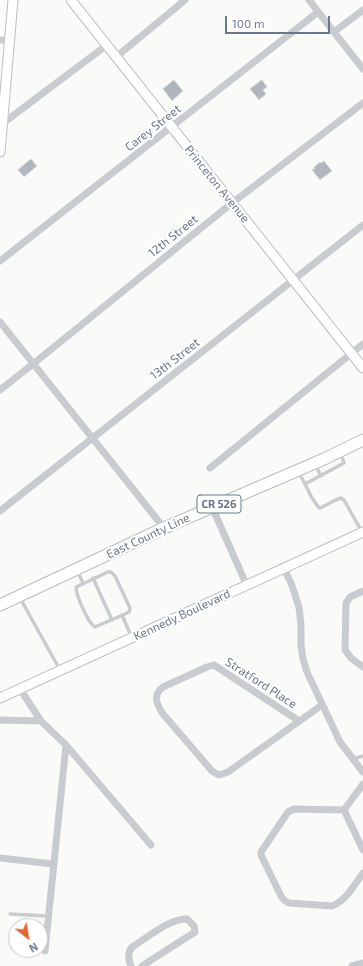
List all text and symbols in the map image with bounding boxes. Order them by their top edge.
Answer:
scale bar [227,8,332,34]
text: 100 m [232,16,264,30]
street label: Carey Street [122,102,184,154]
street label: Princeton Avenue [181,142,253,226]
street label: 12th Street [146,212,200,260]
street label: 13th Street [147,335,203,383]
road number: CR 526 [197,495,241,513]
street label: East County Line [104,510,192,562]
street label: Kennedy Boulevard [131,586,233,644]
street label: Stratford Place [223,655,299,711]
north arrow [8,918,48,958]
text: N [27,940,40,956]

